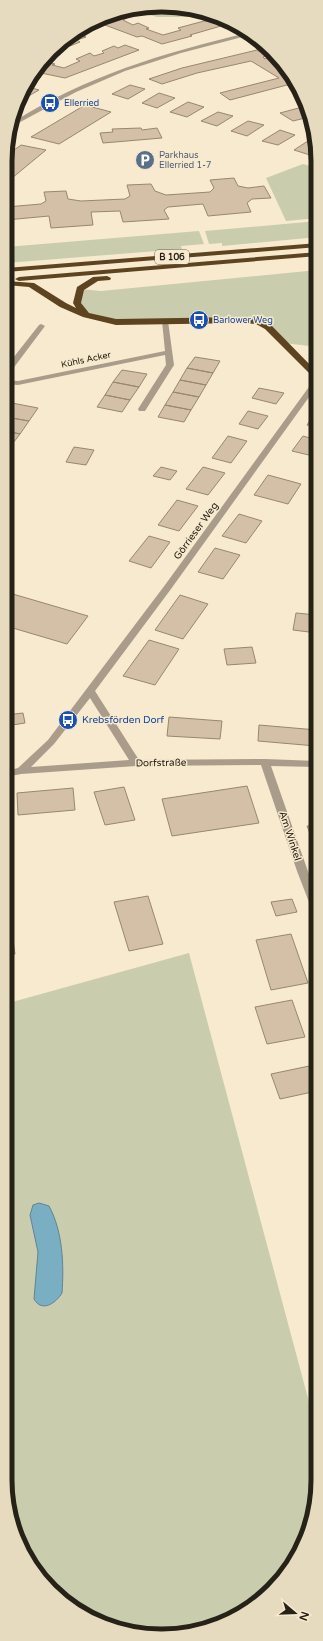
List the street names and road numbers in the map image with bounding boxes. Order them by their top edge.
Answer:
road number: B 106 [155,250,189,264]
street label: Kühls Acker [60,349,112,371]
street label: Görrieser Weg [171,500,221,562]
street label: Dorfstraße [135,757,187,769]
street label: Am Winkel [276,810,304,862]

